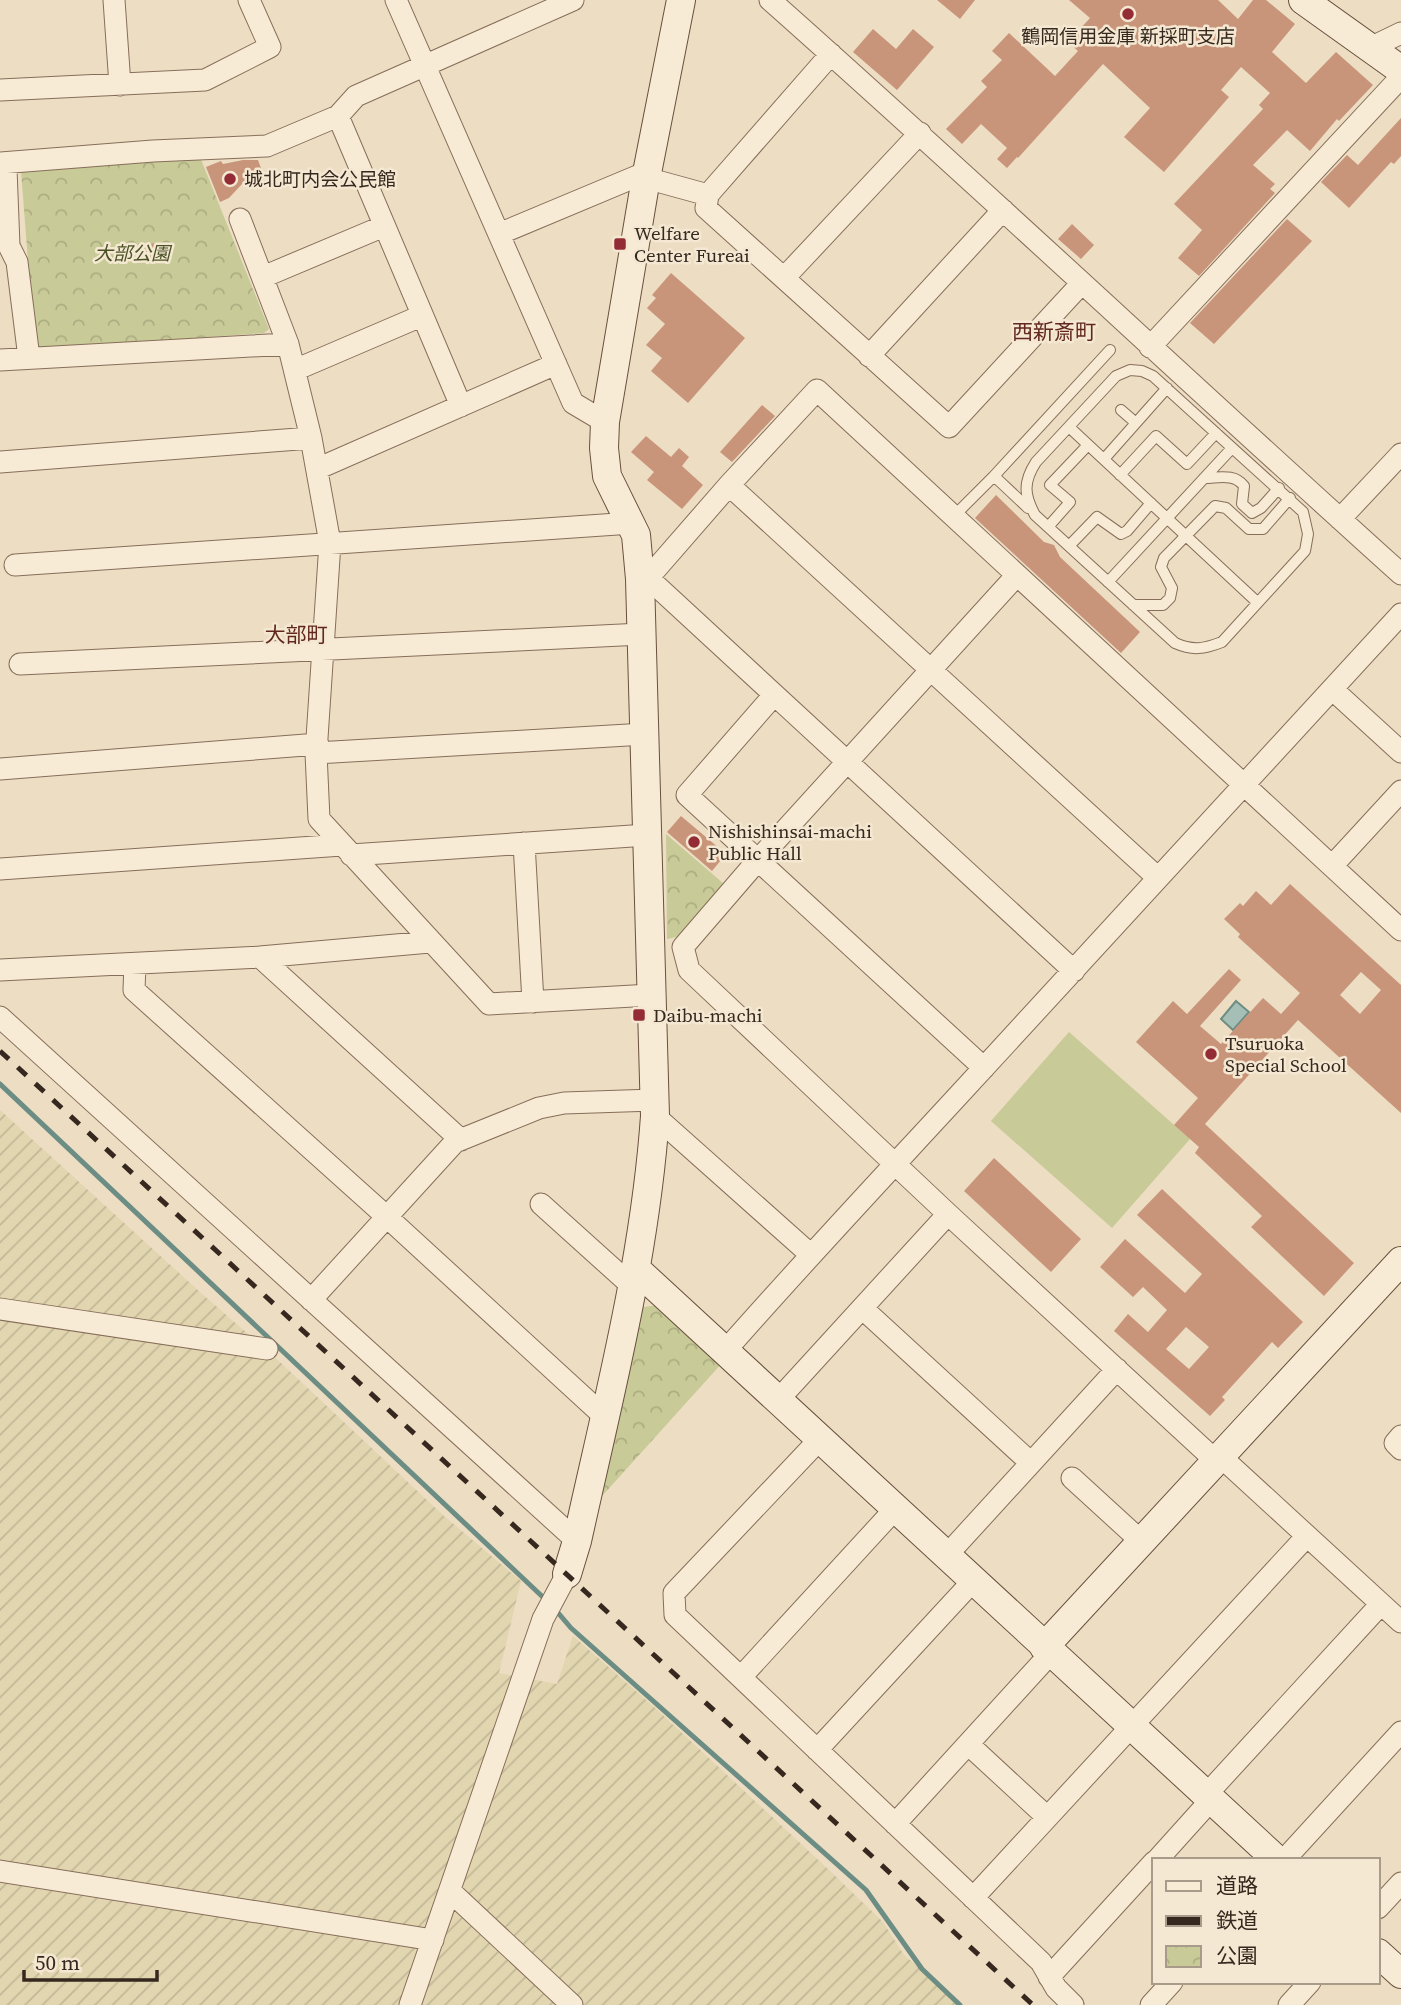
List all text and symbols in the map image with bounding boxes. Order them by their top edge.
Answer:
marker: 鶴岡信用金庫 新採町支店 [1120,6,1136,22]
place label: 鶴岡信用金庫 新採町支店 [1021,23,1235,49]
place label: 城北町内会公民館 [244,166,396,192]
marker: 城北町内会公民館 [222,171,238,187]
place label: Welfare Center Fureai [634,220,750,268]
marker: Welfare Center Fureai [612,236,628,252]
park label: 大部公園 [94,240,173,266]
district label: 西新斎町 [1012,317,1096,346]
district label: 大部町 [265,620,328,649]
place label: Nishishinsai-machi Public Hall [708,818,872,866]
marker: Nishishinsai-machi Public Hall [686,834,702,850]
place label: Daibu-machi [653,1002,763,1028]
marker: Daibu-machi [631,1007,647,1023]
place label: Tsuruoka Special School [1225,1030,1347,1078]
marker: Tsuruoka Special School [1203,1046,1219,1062]
legend [1152,1858,1380,1984]
text: 道路 [1216,1871,1258,1900]
text: 鉄道 [1216,1906,1258,1935]
scale bar [24,1938,158,1982]
text: 公園 [1216,1941,1258,1970]
text: 50 m [35,1948,80,1977]

